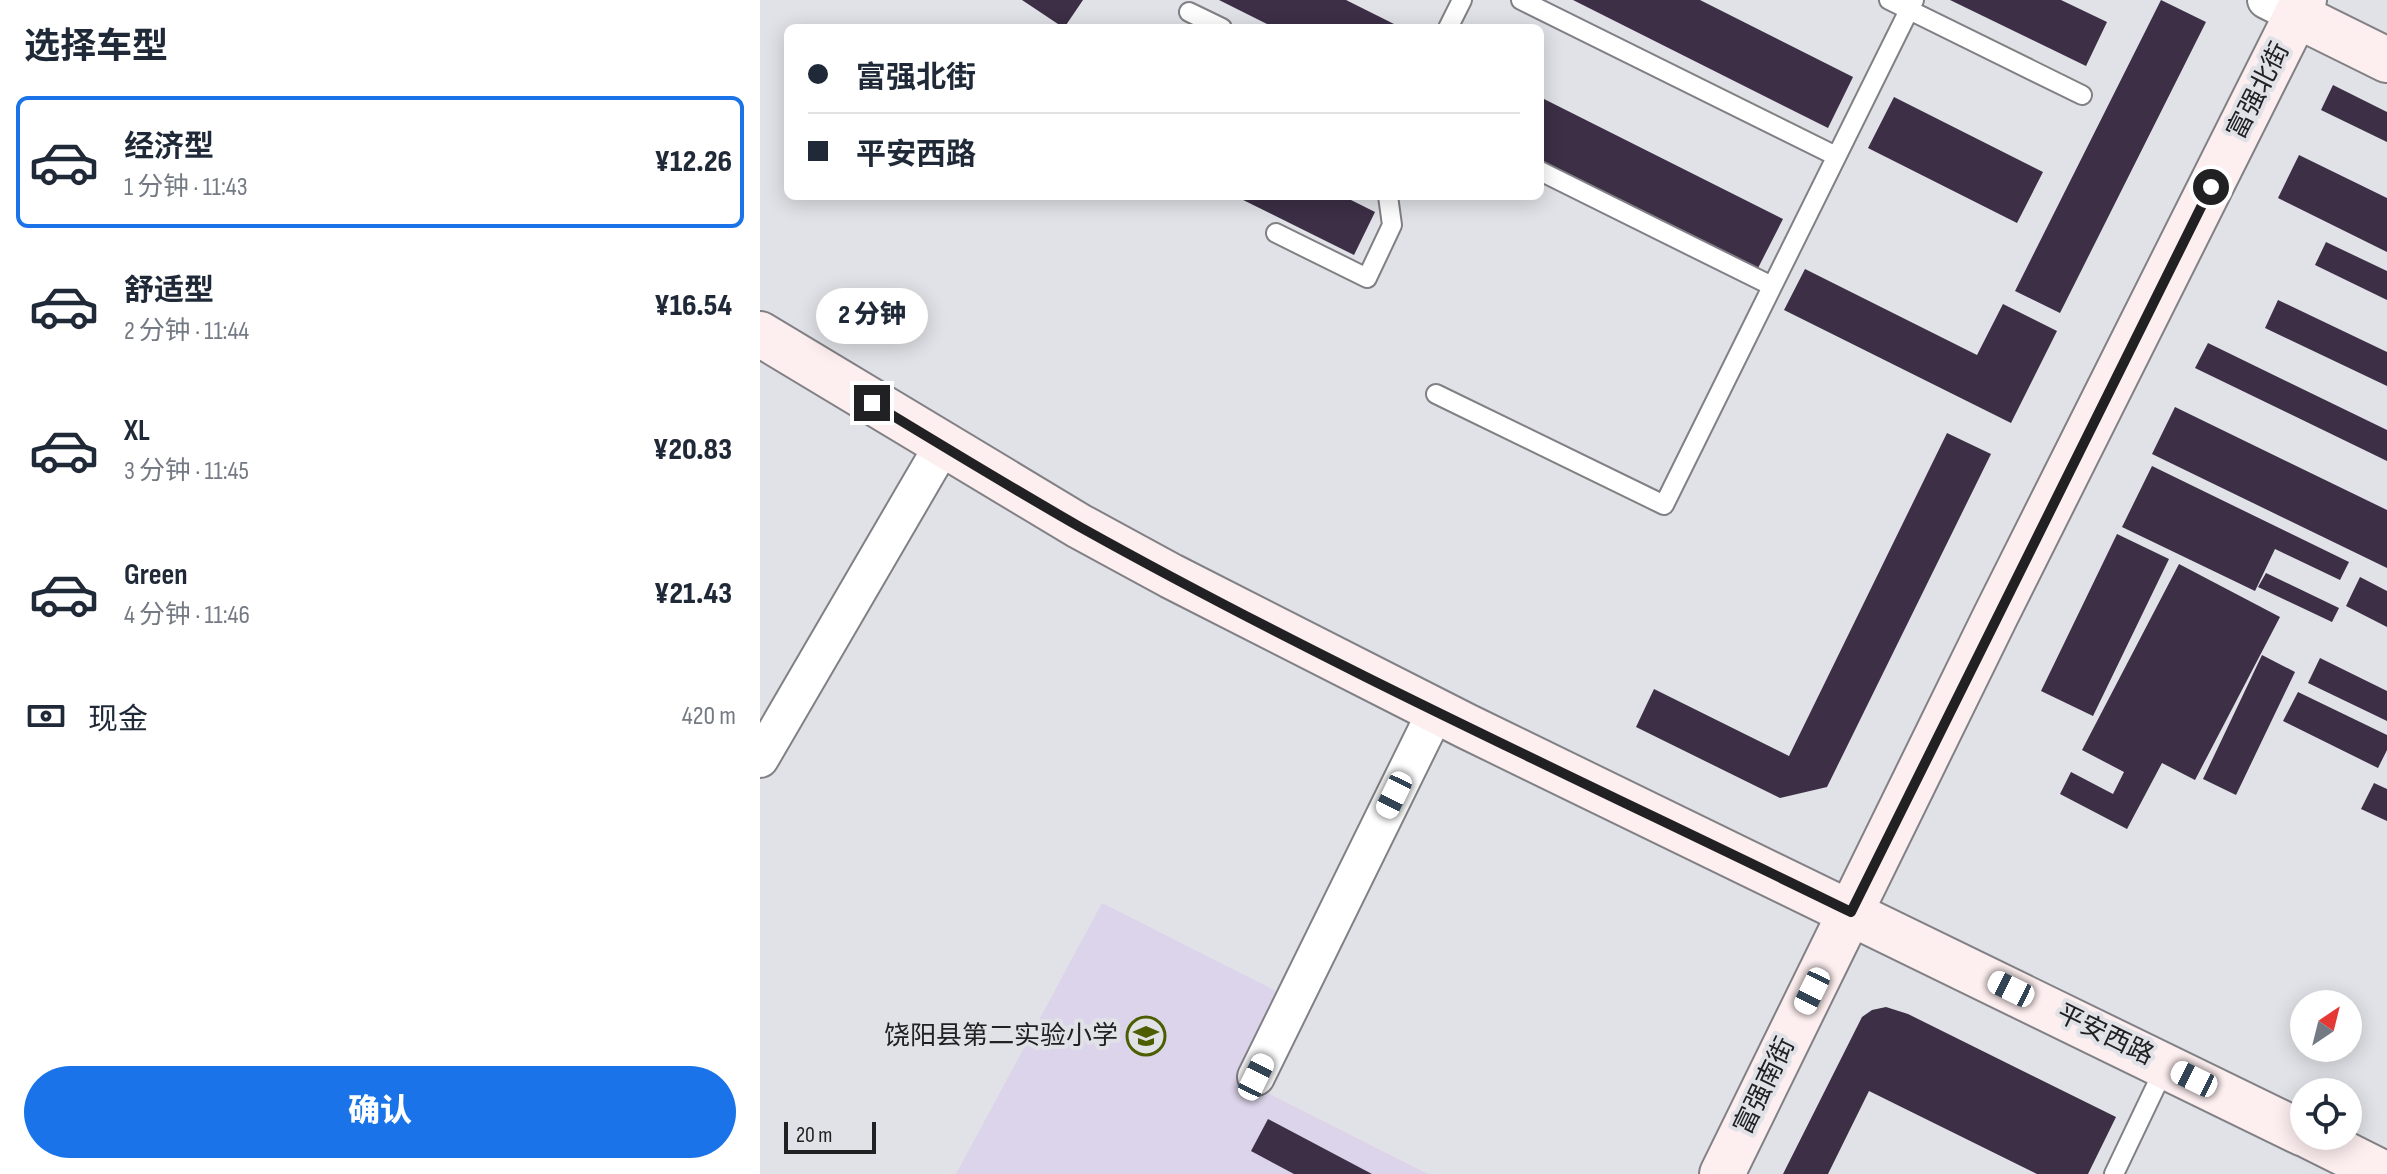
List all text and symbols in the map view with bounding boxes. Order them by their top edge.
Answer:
text: 选择车型 [24,26,168,69]
street label: 富强北街 [2222,38,2296,144]
text: 富强北街 [856,60,976,96]
icon: car [28,126,100,198]
text: 经济型 [124,129,214,165]
text: 平安西路 [856,137,976,173]
text: ¥12.26 [654,144,732,180]
route start [2193,169,2229,205]
text: 1 分钟 · 11:43 [124,172,248,203]
icon: car [28,270,100,342]
text: 舒适型 [124,273,214,309]
callout: 2 分钟 [816,287,928,343]
text: ¥16.54 [654,288,732,324]
text: 2 分钟 [838,300,906,331]
text: 2 分钟 · 11:44 [124,316,249,347]
route end [854,385,890,421]
text: XL [124,413,150,449]
icon: car [28,414,100,486]
text: ¥20.83 [653,432,732,468]
text: 3 分钟 · 11:45 [124,456,249,487]
text: Green [124,557,188,593]
icon: car [28,558,100,630]
text: ¥21.43 [654,576,732,612]
text: 4 分钟 · 11:46 [124,600,250,631]
icon: cash [24,694,68,738]
text: 420 m [682,701,736,732]
text: 现金 [88,702,148,738]
car [1373,768,1415,822]
car [1791,964,1833,1018]
car [1984,968,2038,1010]
north arrow [2290,990,2362,1062]
map controls [2290,990,2362,1150]
street label: 平安西路 [2051,998,2159,1072]
school or university icon: 饶阳县第二实验小学 [1125,1015,1167,1057]
place label: 饶阳县第二实验小学 [884,1021,1118,1052]
street label: 富强南街 [1728,1032,1802,1140]
car [1235,1050,1277,1104]
car [2167,1058,2221,1100]
button: 确认 [24,1066,736,1158]
button: locate [2290,1078,2362,1150]
scale bar [784,1118,876,1154]
text: 20 m [796,1122,833,1149]

